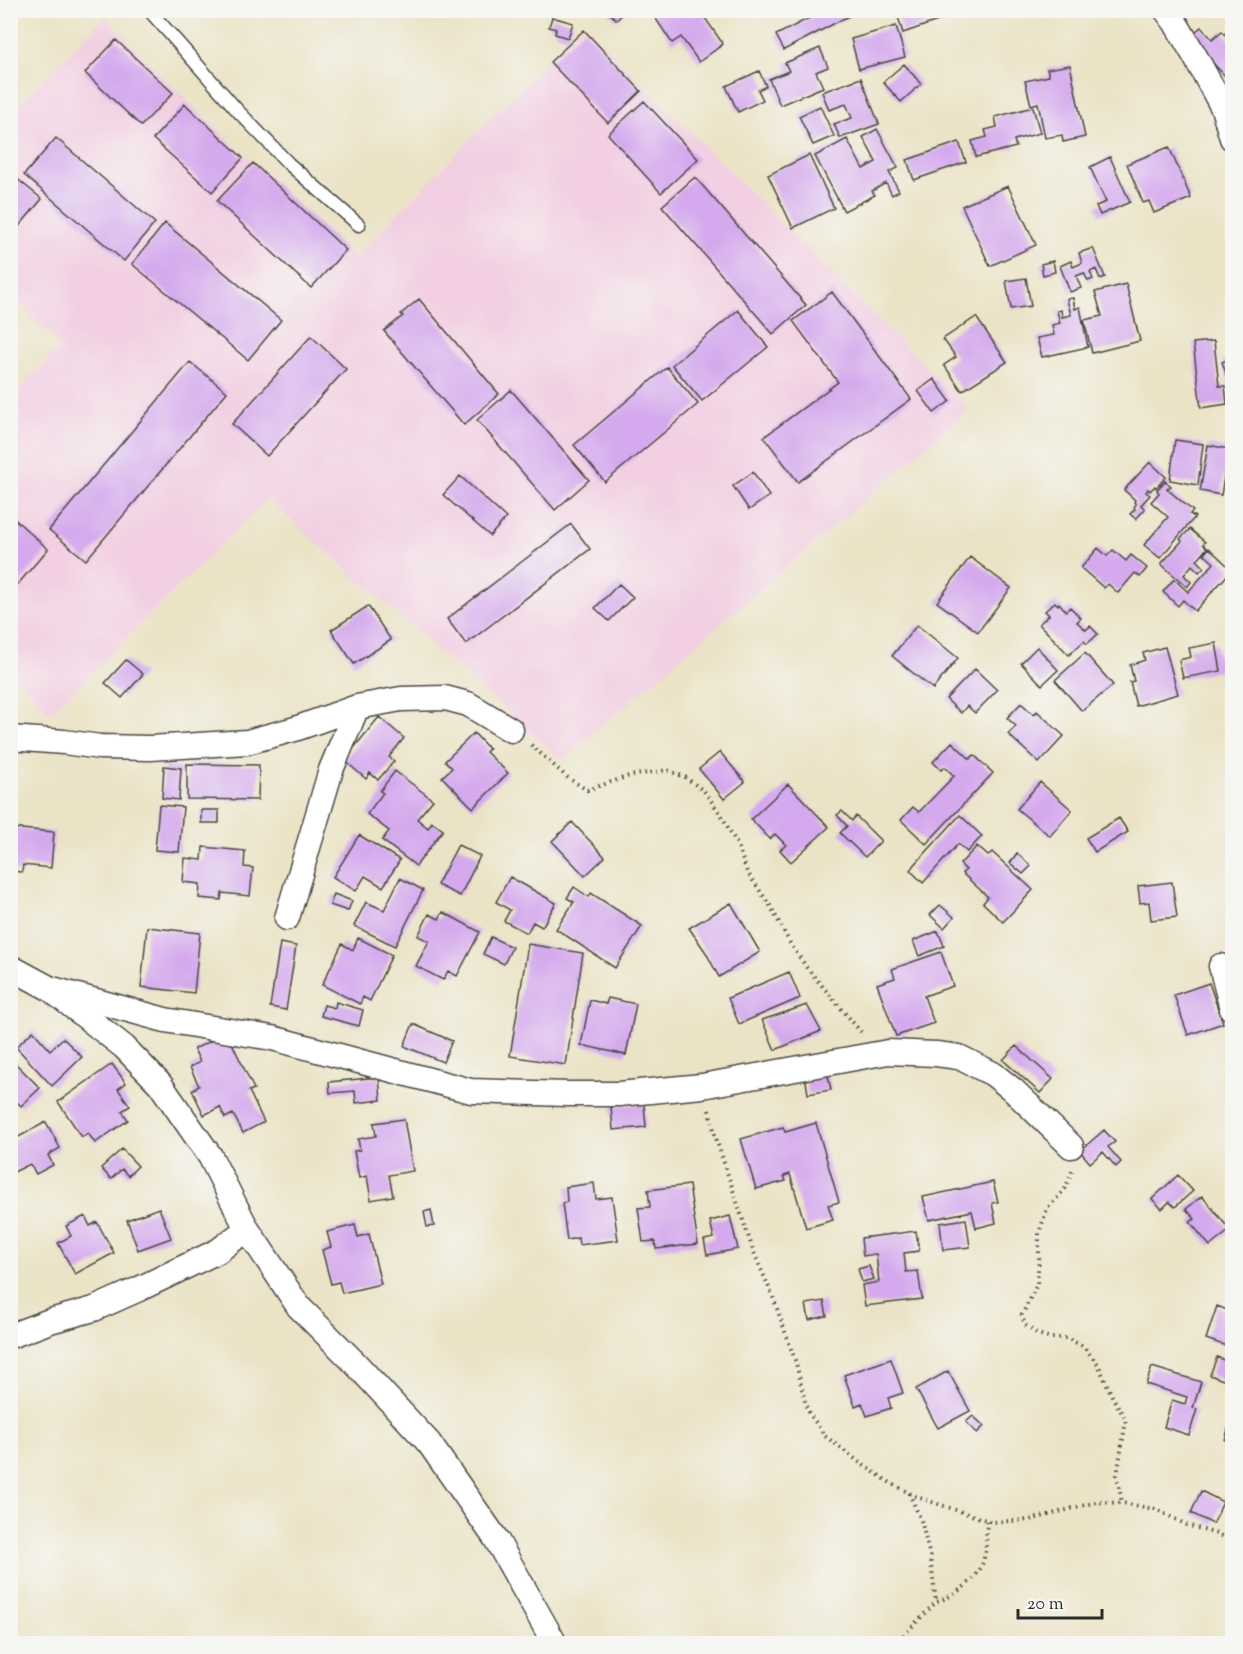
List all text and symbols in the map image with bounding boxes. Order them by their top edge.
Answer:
scale bar [1018,1582,1102,1620]
text: 20 m [1027,1592,1064,1618]

